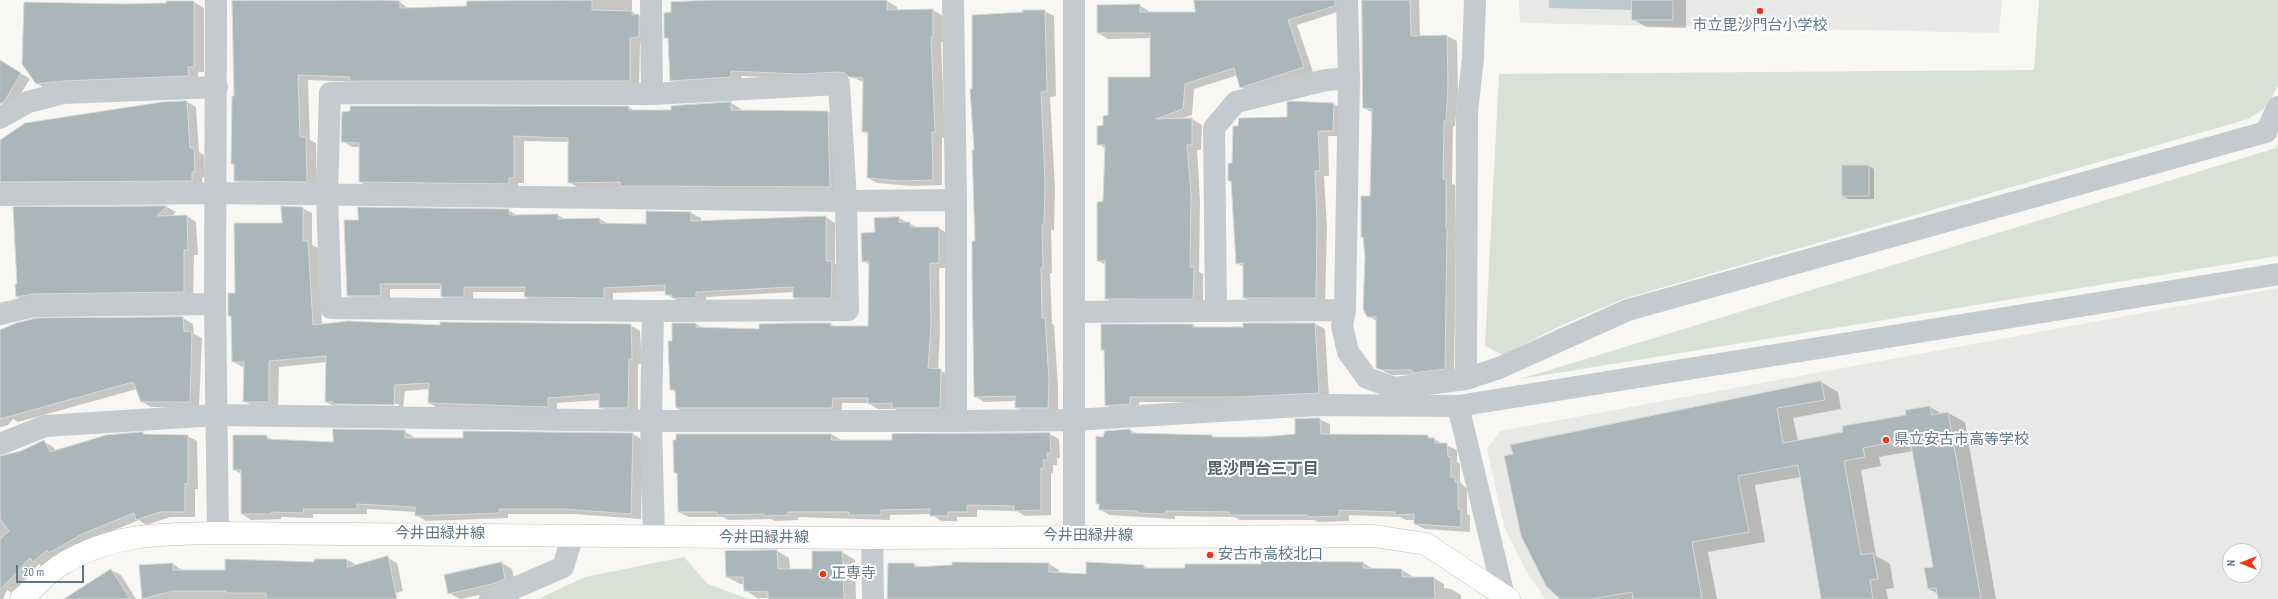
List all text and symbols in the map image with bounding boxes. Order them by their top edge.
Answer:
marker: 市立毘沙門台小学校 [1755,6,1765,16]
place label: 市立毘沙門台小学校 [1693,17,1827,35]
place label: 県立安古市高等学校 [1894,431,2029,449]
marker: 県立安古市高等学校 [1881,435,1891,445]
district label: 毘沙門台三丁目 [1207,459,1319,479]
street label: 今井田緑井線 [395,525,485,543]
street label: 今井田緑井線 [1043,527,1133,545]
street label: 今井田緑井線 [719,529,809,547]
north arrow [2222,543,2262,583]
place label: 安古市高校北口 [1218,546,1323,564]
marker: 安古市高校北口 [1205,550,1215,560]
scale bar [18,557,86,583]
text: N [2224,560,2238,566]
text: 20 m [23,564,44,579]
place label: 正専寺 [831,565,876,583]
marker: 正専寺 [818,569,828,579]

